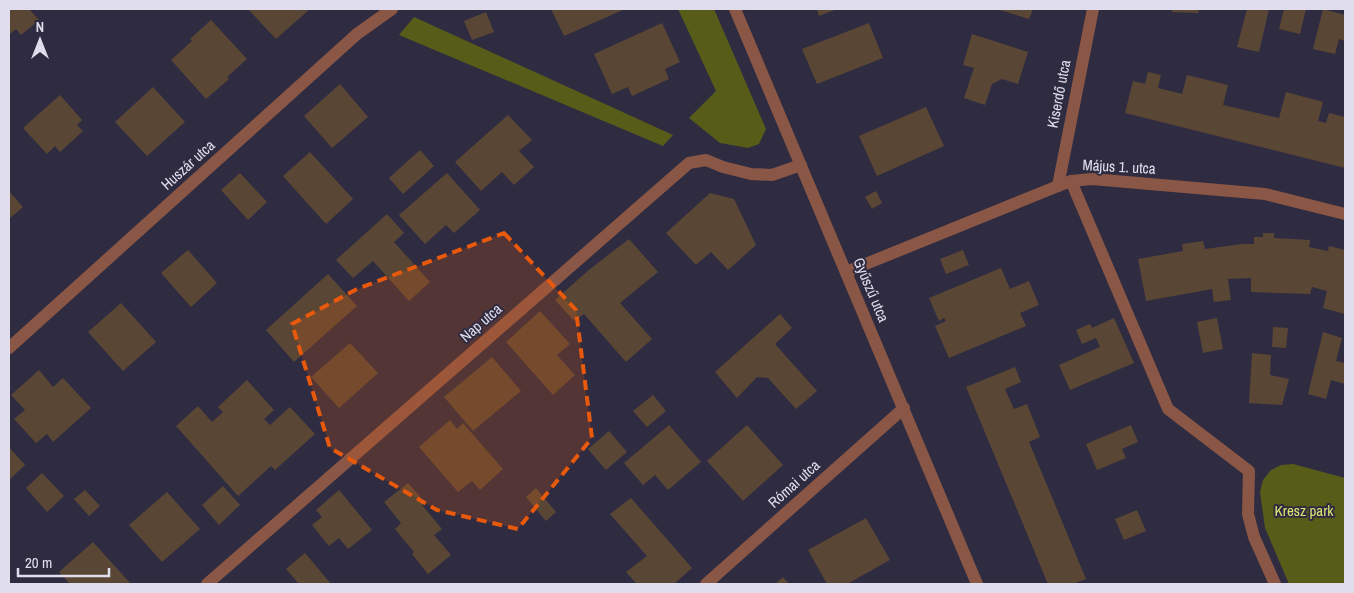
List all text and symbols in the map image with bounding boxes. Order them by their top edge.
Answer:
north arrow [15,15,65,65]
text: N [36,18,44,36]
street label: Kiserdő utca [1042,58,1075,130]
street label: Huszár utca [156,135,219,194]
street label: Május 1. utca [1082,154,1156,179]
street label: Gyűszű utca [848,254,895,326]
street label: Nap utca [455,298,506,347]
street label: Római utca [763,455,824,512]
park label: Kresz park [1275,500,1334,521]
scale bar [18,546,109,578]
text: 20 m [25,552,52,573]

